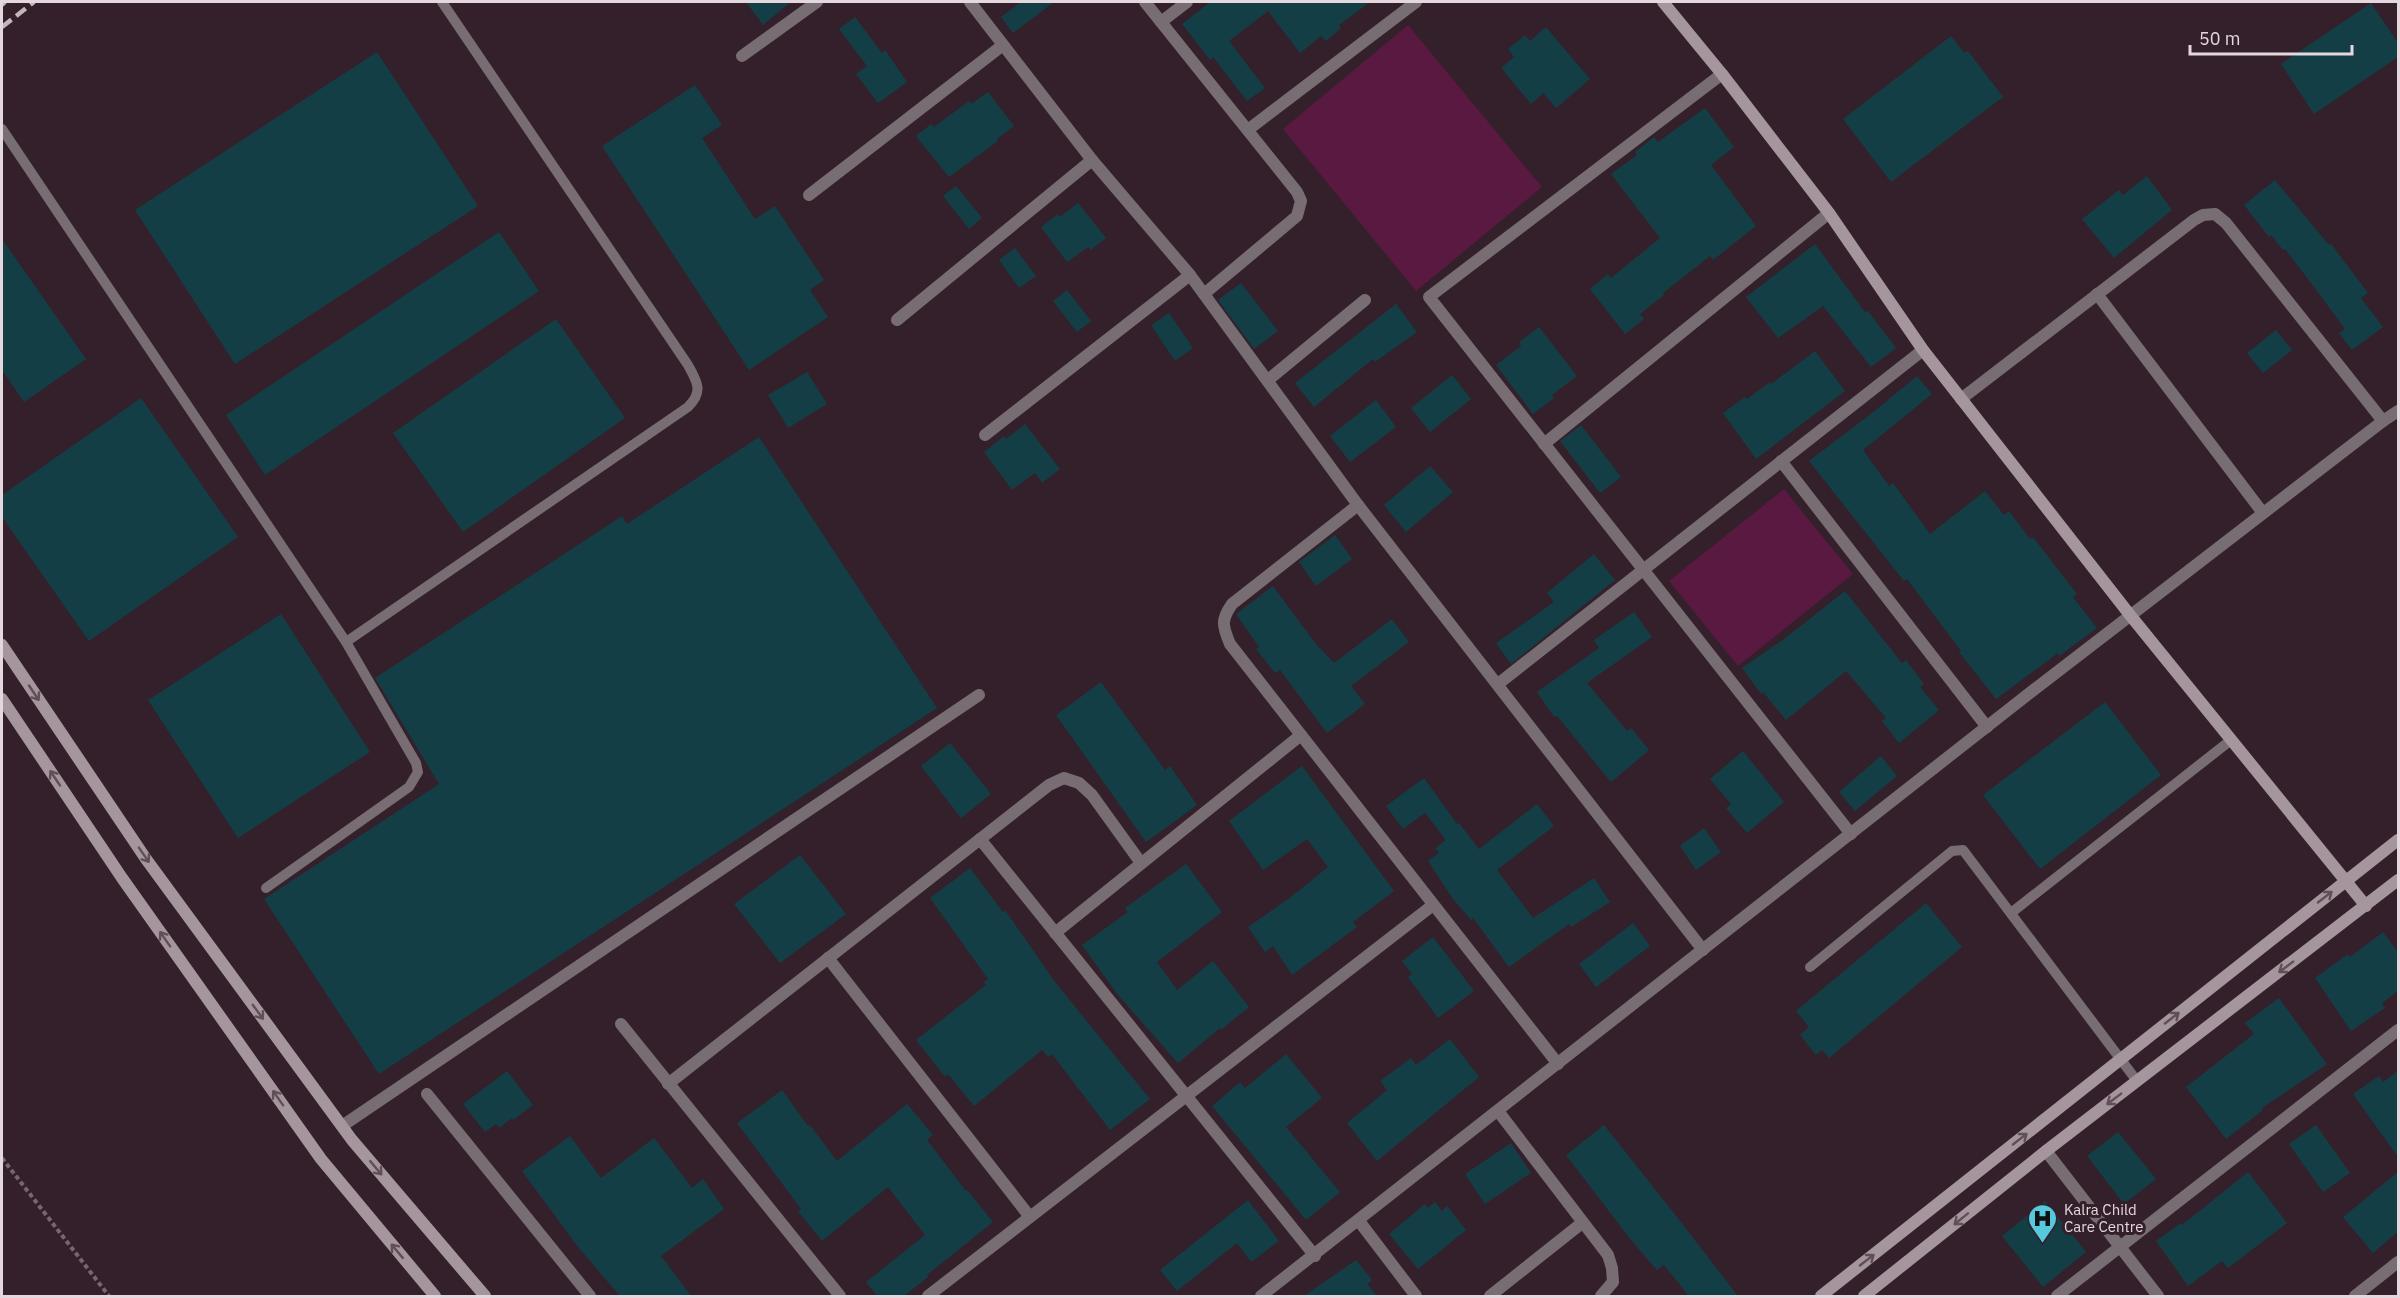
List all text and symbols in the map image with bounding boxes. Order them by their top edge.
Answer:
scale bar [2190,18,2352,56]
text: 50 m [2199,27,2241,50]
one-way arrow [28,684,40,701]
one-way arrow [48,770,60,787]
one-way arrow [138,846,150,862]
one-way arrow [2317,890,2333,903]
one-way arrow [159,931,171,947]
one-way arrow [2278,961,2294,974]
one-way arrow [252,1004,265,1020]
one-way arrow [2164,1011,2180,1024]
one-way arrow [272,1090,284,1106]
one-way arrow [2106,1092,2122,1105]
one-way arrow [2012,1133,2028,1146]
one-way arrow [369,1160,382,1176]
place label: Kalra Child Care Centre [2064,1200,2144,1236]
hospital icon: Kalra Child Care Centre [2027,1202,2059,1244]
one-way arrow [1954,1212,1969,1226]
one-way arrow [391,1244,404,1260]
one-way arrow [1859,1254,1875,1267]

